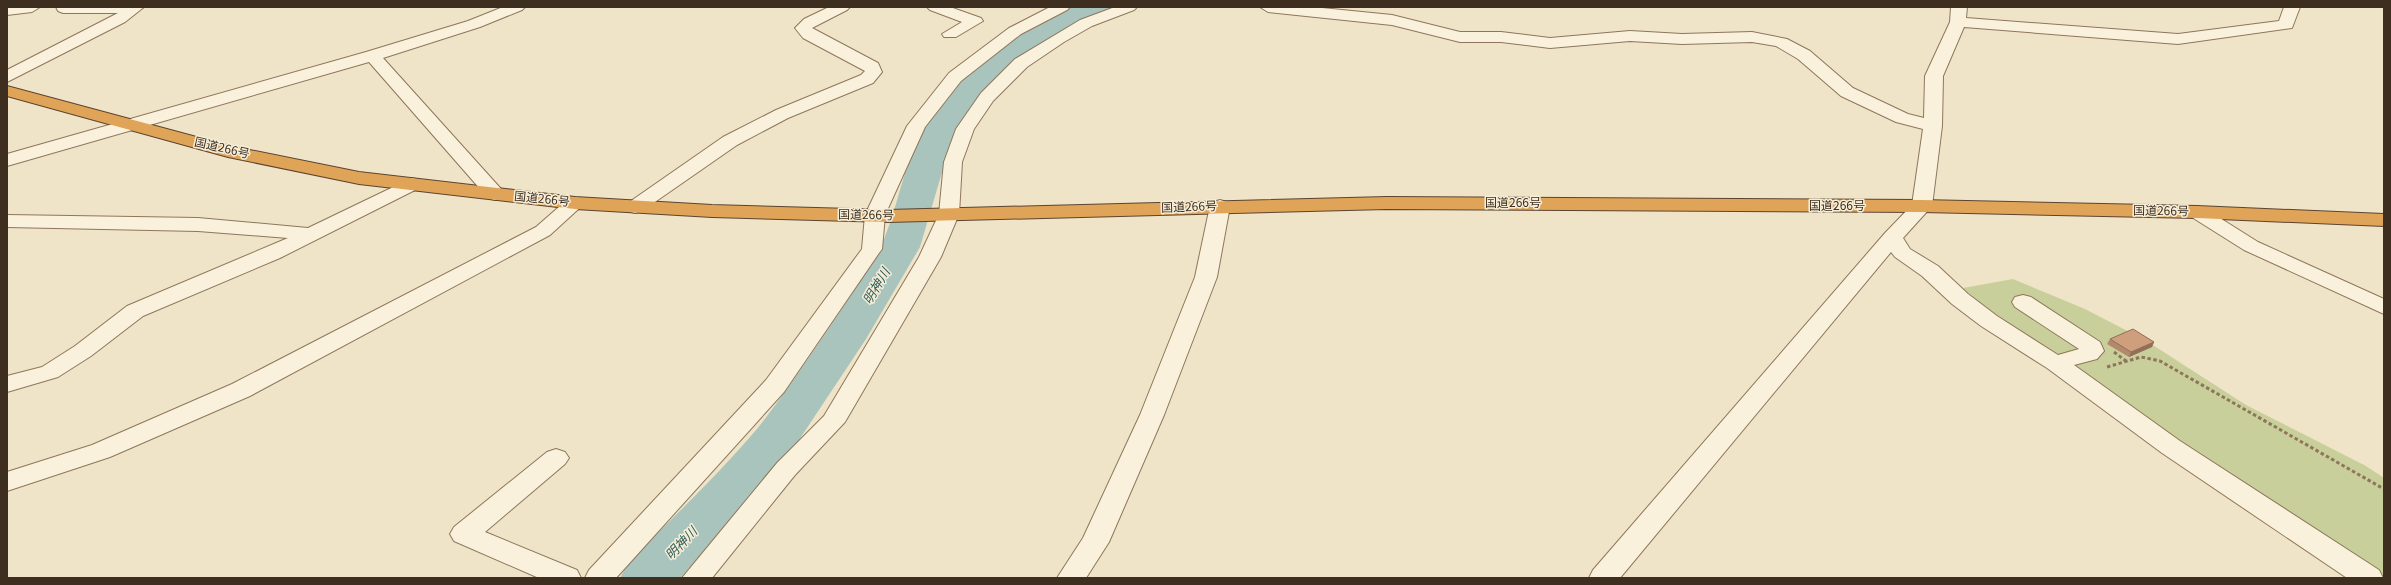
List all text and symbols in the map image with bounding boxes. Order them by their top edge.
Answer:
street label: 国道266号 [193,132,252,161]
street label: 国道266号 [513,186,571,209]
street label: 国道266号 [1485,193,1541,210]
street label: 国道266号 [1161,196,1217,215]
street label: 国道266号 [1809,196,1865,213]
street label: 国道266号 [2133,201,2189,218]
street label: 国道266号 [838,205,894,222]
water label: 明神川 [857,262,895,307]
water label: 明神川 [660,521,702,563]

